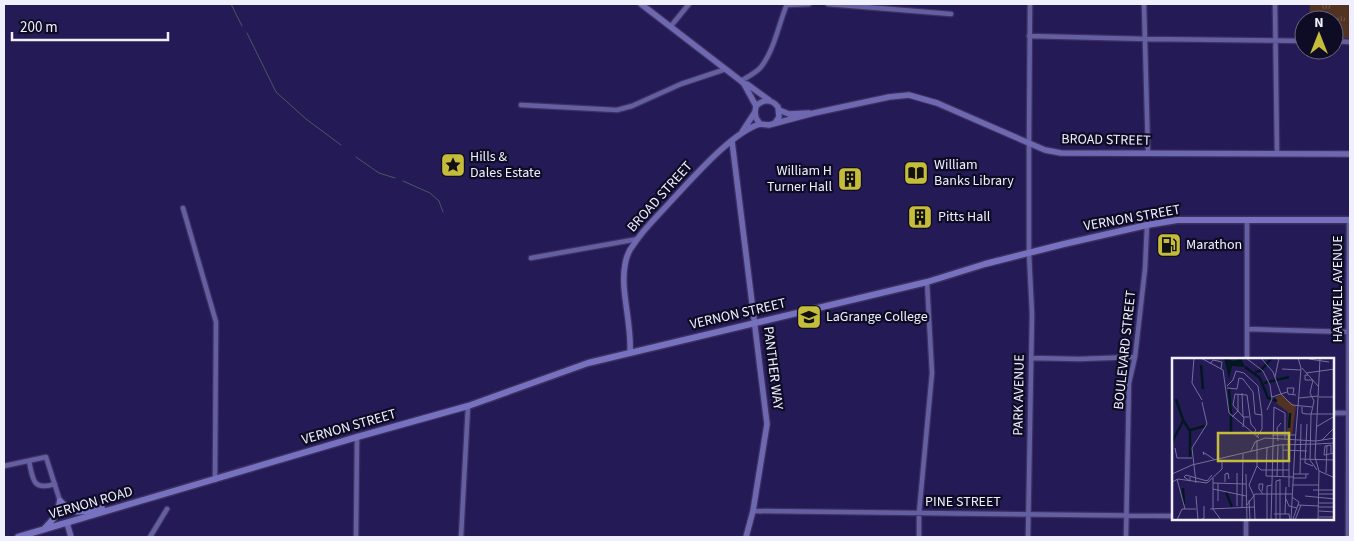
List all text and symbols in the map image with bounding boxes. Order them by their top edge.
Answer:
scale bar [12,10,169,42]
north arrow [1294,10,1344,60]
text: N [1314,13,1324,33]
text: 200 m [20,17,58,38]
street label: BROAD STREET [1061,129,1151,151]
place label: Hills & Dales Estate [470,147,541,183]
place icon: Hills & Dales Estate [440,152,466,178]
place label: William Banks Library [934,155,1014,191]
street label: BROAD STREET [623,157,698,237]
library icon: William Banks Library [903,160,929,186]
place label: William H Turner Hall [767,161,832,197]
building icon: William H Turner Hall [837,166,863,192]
street label: VERNON STREET [1082,200,1182,236]
building icon: Pitts Hall [907,204,933,230]
place label: Pitts Hall [938,207,991,227]
fuel station icon: Marathon [1156,232,1182,258]
place label: Marathon [1186,235,1242,255]
street label: HARWELL AVENUE [1328,235,1348,343]
street label: BOULEVARD STREET [1109,289,1141,411]
street label: VERNON STREET [688,293,788,335]
school or university icon: LaGrange College [796,304,822,330]
place label: LaGrange College [826,307,928,327]
street label: PANTHER WAY [758,325,788,411]
street label: PARK AVENUE [1008,354,1030,436]
inset map [1172,358,1334,521]
street label: VERNON STREET [299,404,399,450]
street label: VERNON ROAD [47,482,135,524]
street label: PINE STREET [925,492,1001,512]

